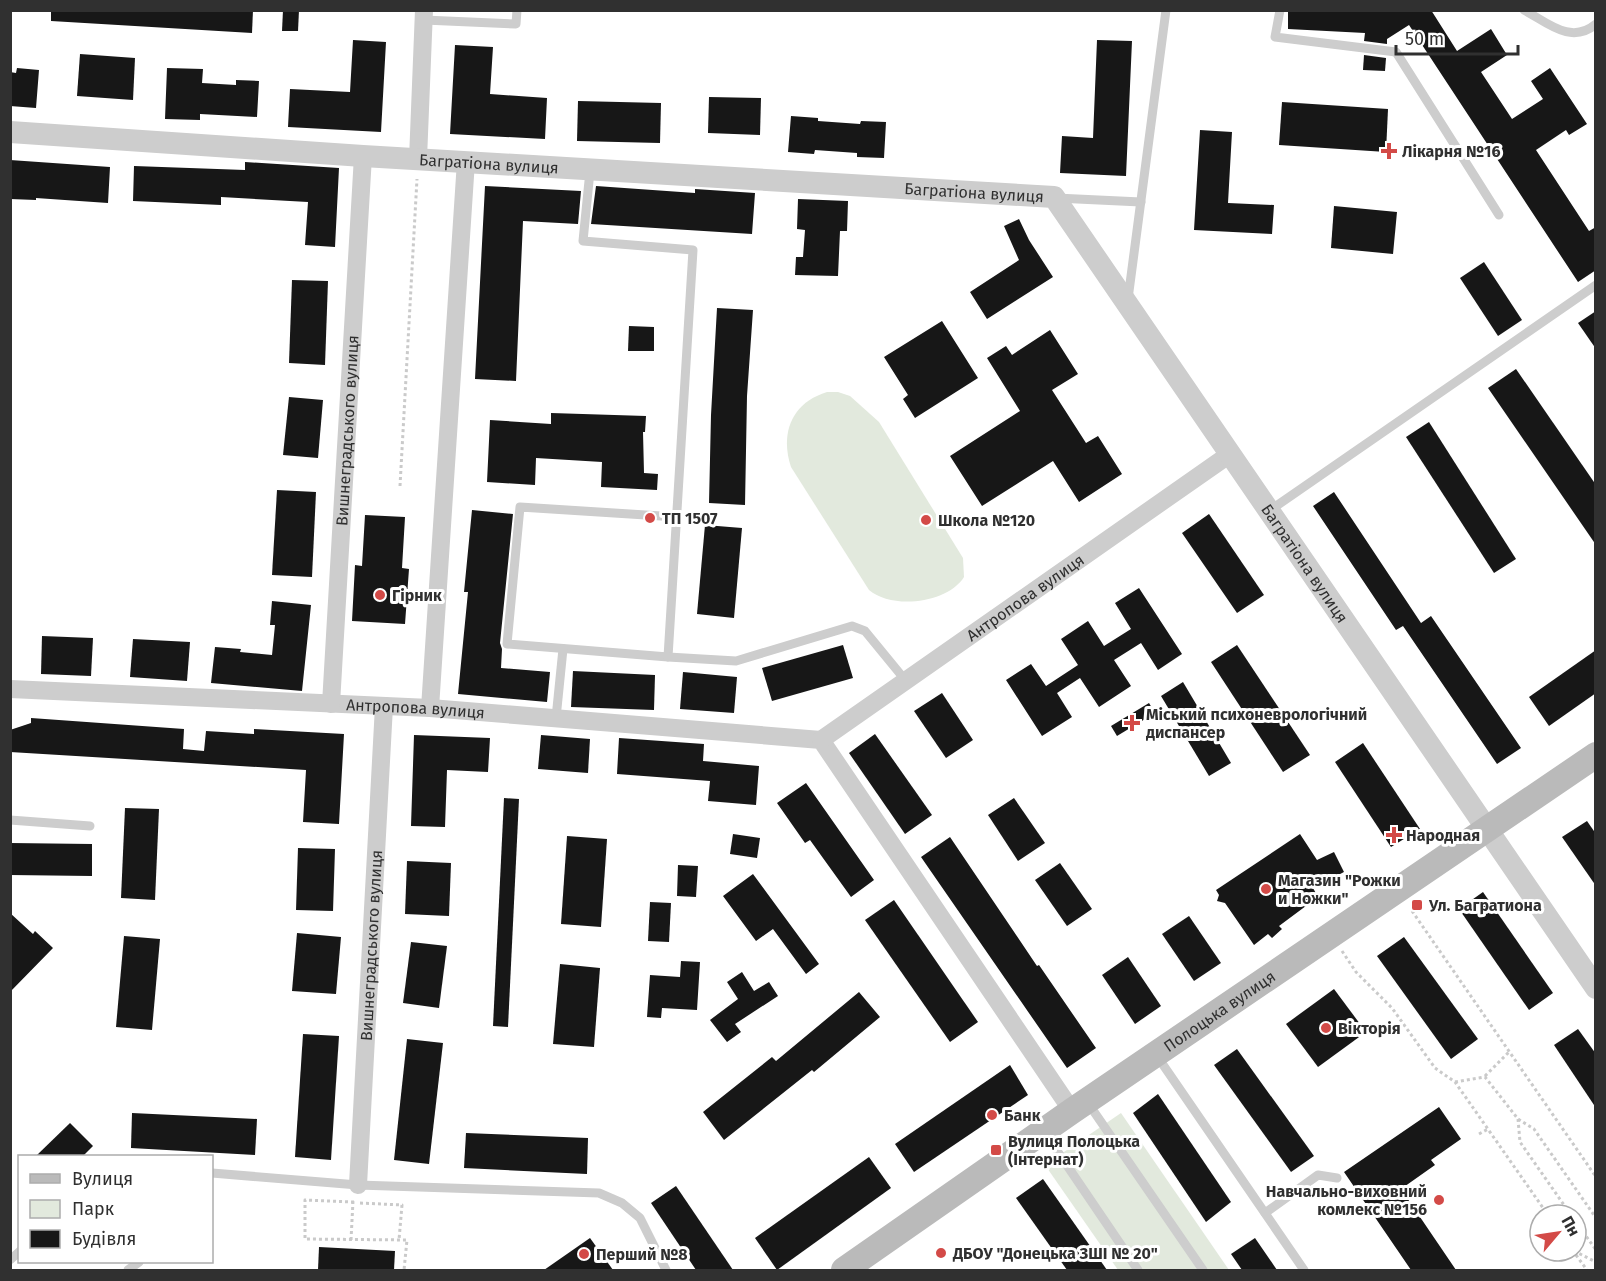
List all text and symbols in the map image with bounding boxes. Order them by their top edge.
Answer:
scale bar [1396,18,1518,56]
text: 50 m [1405,28,1444,50]
marker: Лікарня №16 [1380,142,1398,160]
place label: Лікарня №16 [1402,142,1501,161]
street label: Багратіона вулиця [419,150,559,177]
street label: Багратіона вулиця [904,179,1044,206]
street label: Вишнеградського вулиця [332,334,362,526]
street label: Багратіона вулиця [1258,500,1352,626]
place label: ТП 1507 [662,509,718,528]
marker: ТП 1507 [643,511,657,525]
place label: Школа №120 [938,511,1035,530]
marker: Школа №120 [919,513,933,527]
street label: Антропова вулиця [963,550,1087,645]
place label: Гірник [392,586,442,605]
marker: Гірник [373,588,387,602]
street label: Антропова вулиця [346,695,486,722]
place label: Міський психоневрологічний диспансер [1146,705,1367,742]
marker: Міський психоневрологічний диспансер [1123,714,1141,732]
place label: Народная [1406,826,1480,845]
marker: Народная [1387,828,1401,842]
street label: Вишнеградського вулиця [356,849,386,1041]
place label: Магазин "Рожки и Ножки" [1278,871,1401,908]
marker: Магазин "Рожки и Ножки" [1259,882,1273,896]
place label: Ул. Багратиона [1428,896,1542,915]
marker: Ул. Багратиона [1410,898,1424,912]
street label: Полоцька вулиця [1160,966,1279,1056]
place label: Вікторія [1338,1019,1401,1038]
marker: Вікторія [1319,1021,1333,1035]
place label: Банк [1004,1106,1041,1125]
marker: Банк [985,1108,999,1122]
place label: Вулиця Полоцька (Інтернат) [1008,1132,1140,1169]
marker: Вулиця Полоцька (Інтернат) [989,1143,1003,1157]
legend [18,1155,213,1263]
text: Вулиця [72,1168,133,1190]
place label: Навчально-виховний комлекс №156 [1266,1182,1427,1219]
marker: Навчально-виховний комлекс №156 [1432,1193,1446,1207]
text: Парк [72,1198,115,1220]
north arrow [1528,1203,1588,1263]
text: Пн [1558,1213,1584,1239]
text: Будівля [72,1228,136,1250]
place label: ДБОУ "Донецька ЗШІ № 20" [952,1244,1158,1263]
place label: Перший №8 [596,1245,688,1264]
marker: ДБОУ "Донецька ЗШІ № 20" [934,1246,948,1260]
marker: Перший №8 [577,1247,591,1261]

